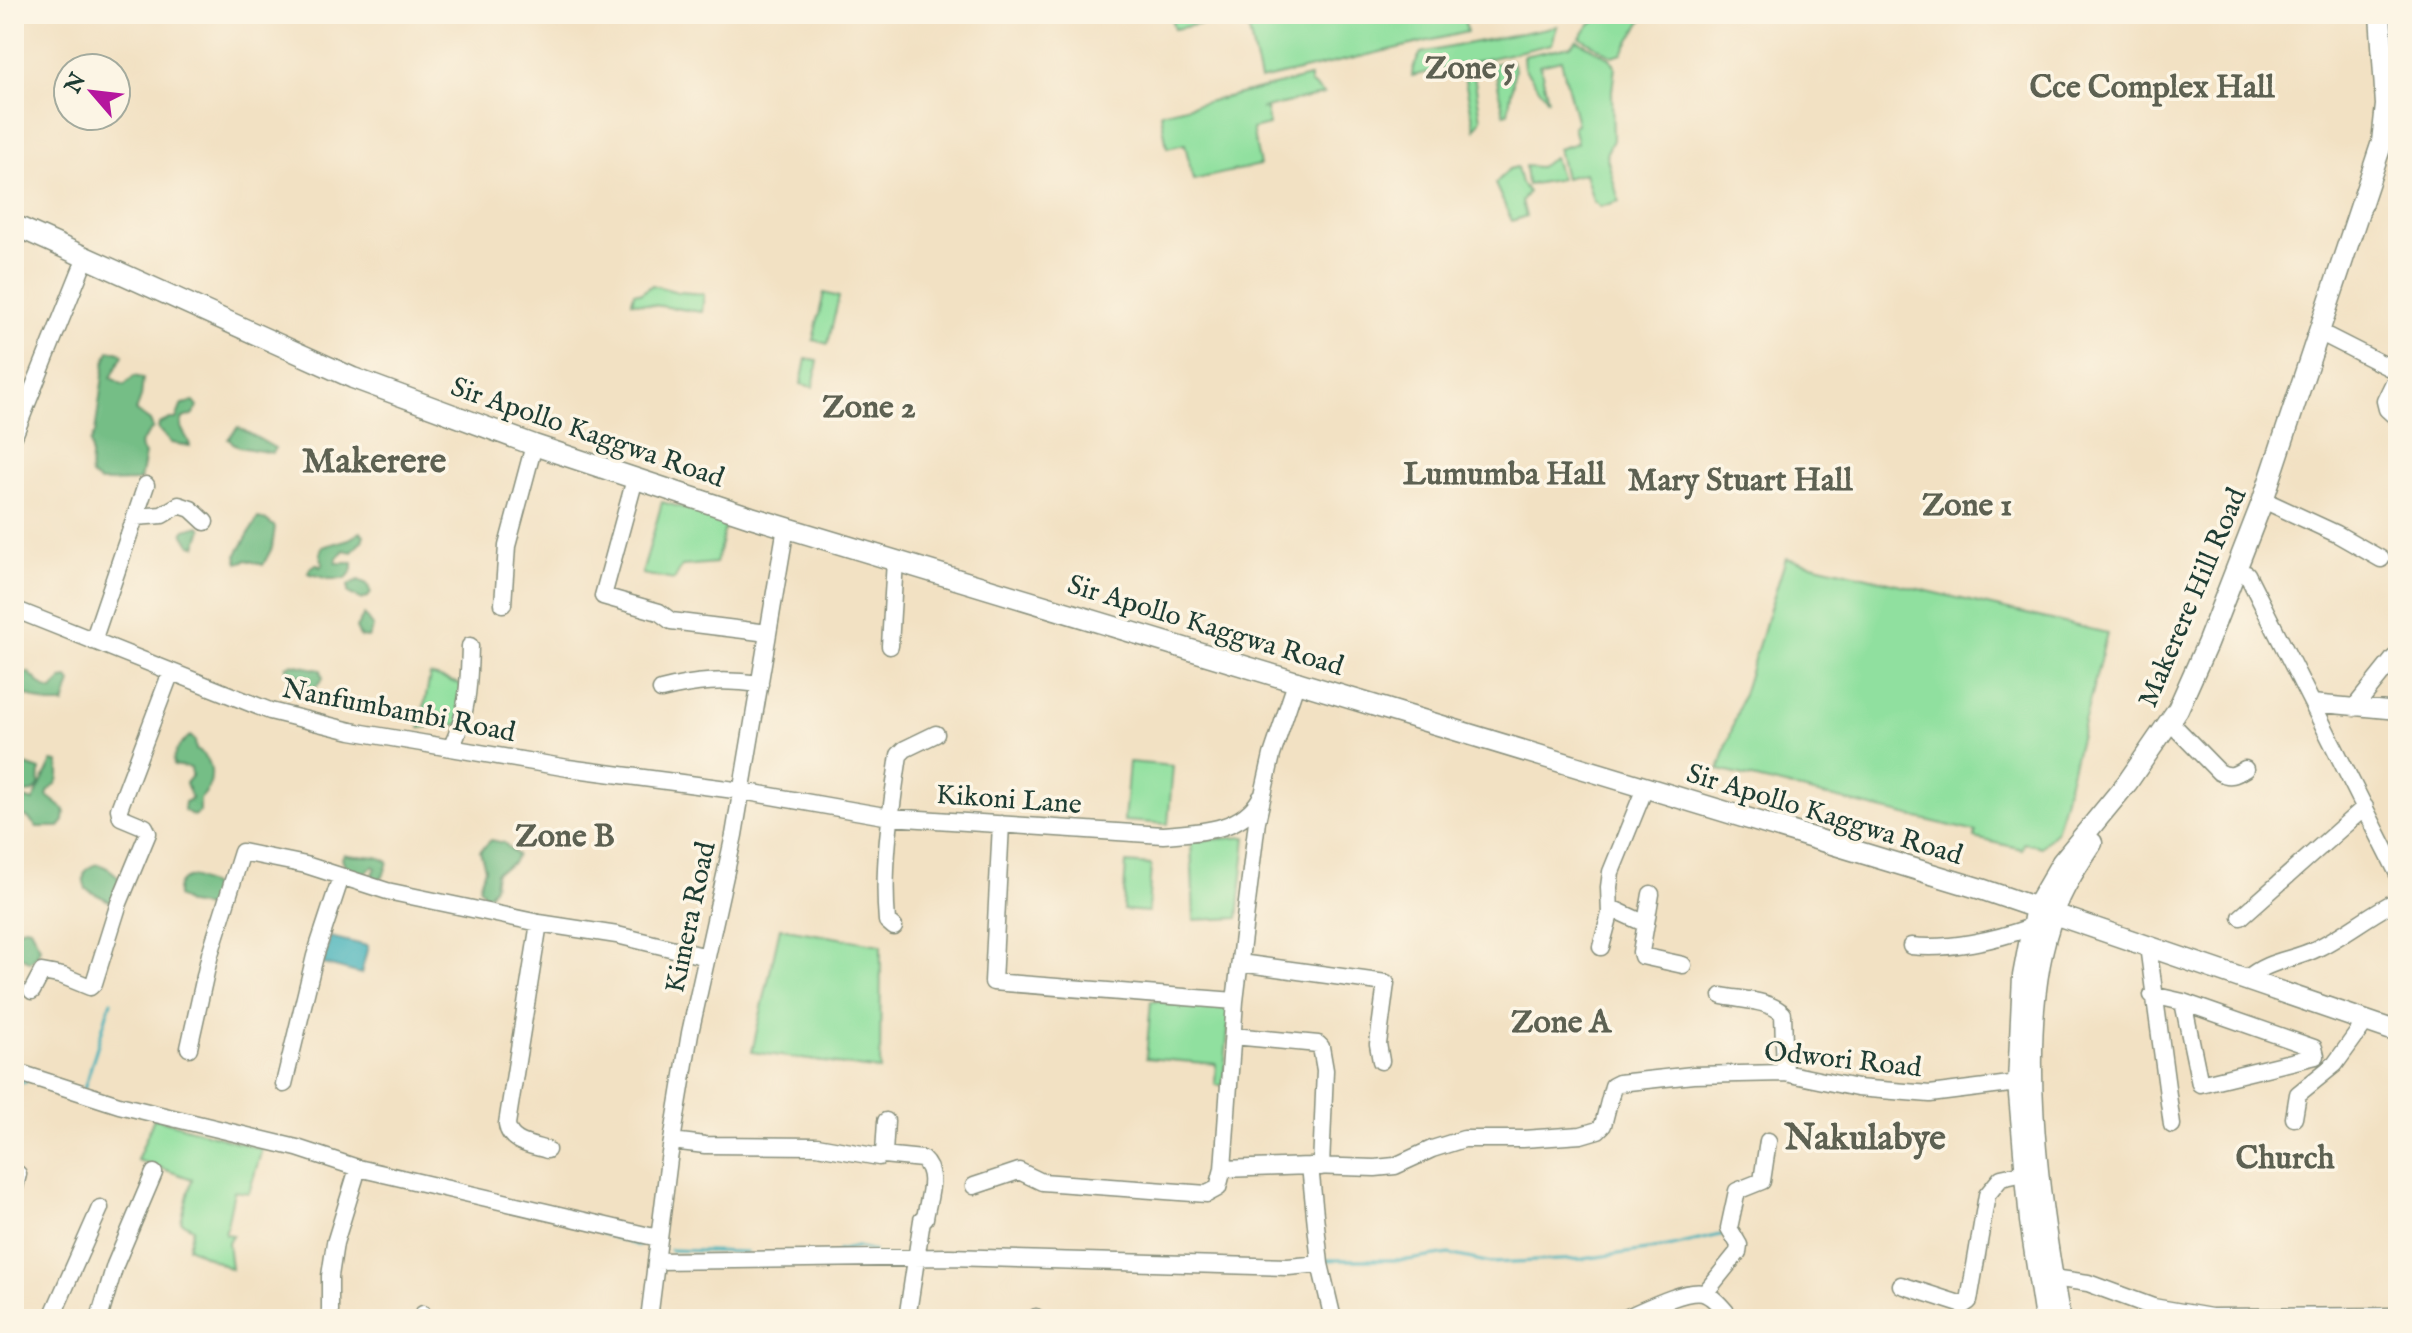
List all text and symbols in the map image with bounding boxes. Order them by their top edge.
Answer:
district label: Zone 5 [1425,49,1515,90]
north arrow [52,52,132,132]
district label: Cce Complex Hall [2029,68,2276,109]
text: N [59,69,93,99]
street label: Sir Apollo Kaggwa Road [446,370,728,497]
district label: Zone 2 [822,388,916,429]
district label: Makerere [302,439,447,485]
district label: Lumumba Hall [1403,455,1606,496]
district label: Mary Stuart Hall [1628,461,1854,502]
street label: Makerere Hill Road [2131,483,2255,713]
district label: Zone 1 [1922,486,2012,527]
street label: Sir Apollo Kaggwa Road [1063,568,1348,685]
street label: Nanfumbambi Road [279,672,518,751]
street label: Sir Apollo Kaggwa Road [1682,757,1967,874]
street label: Kikoni Lane [935,778,1083,823]
district label: Zone B [515,817,615,858]
street label: Kimera Road [658,839,725,996]
district label: Zone A [1511,1003,1612,1044]
street label: Odwori Road [1762,1035,1923,1086]
district label: Nakulabye [1783,1116,1946,1162]
district label: Church [2236,1139,2335,1180]

